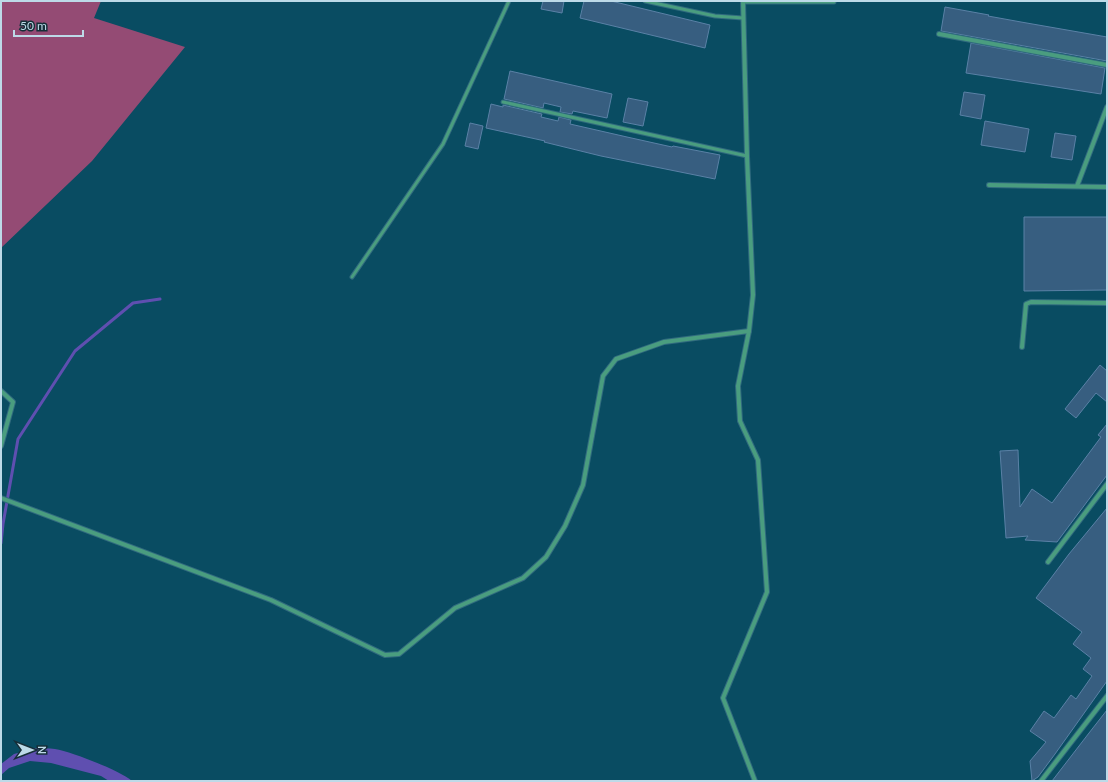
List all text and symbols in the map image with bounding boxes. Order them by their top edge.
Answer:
scale bar [14,12,83,38]
text: 50 m [20,18,47,33]
north arrow [12,730,52,770]
text: N [36,746,49,754]

